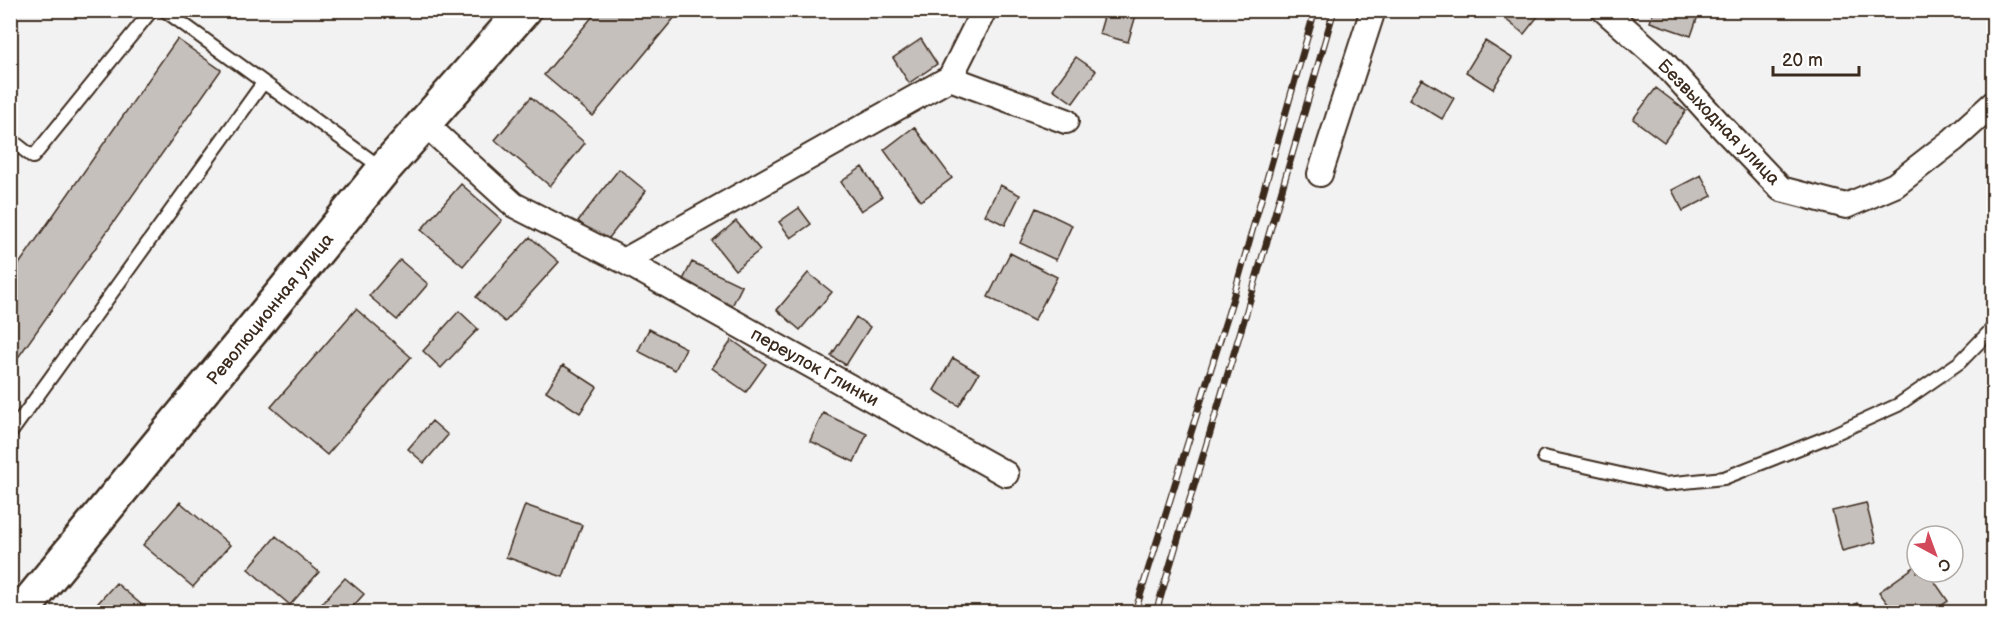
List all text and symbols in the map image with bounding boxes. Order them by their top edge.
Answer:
scale bar [1773,39,1858,77]
text: 20 m [1782,50,1823,71]
street label: Безвыходная улица [1653,55,1784,190]
street label: Революционная улица [203,229,338,390]
street label: переулок Глинки [747,324,882,411]
north arrow [1905,524,1965,584]
text: С [1933,553,1954,575]

